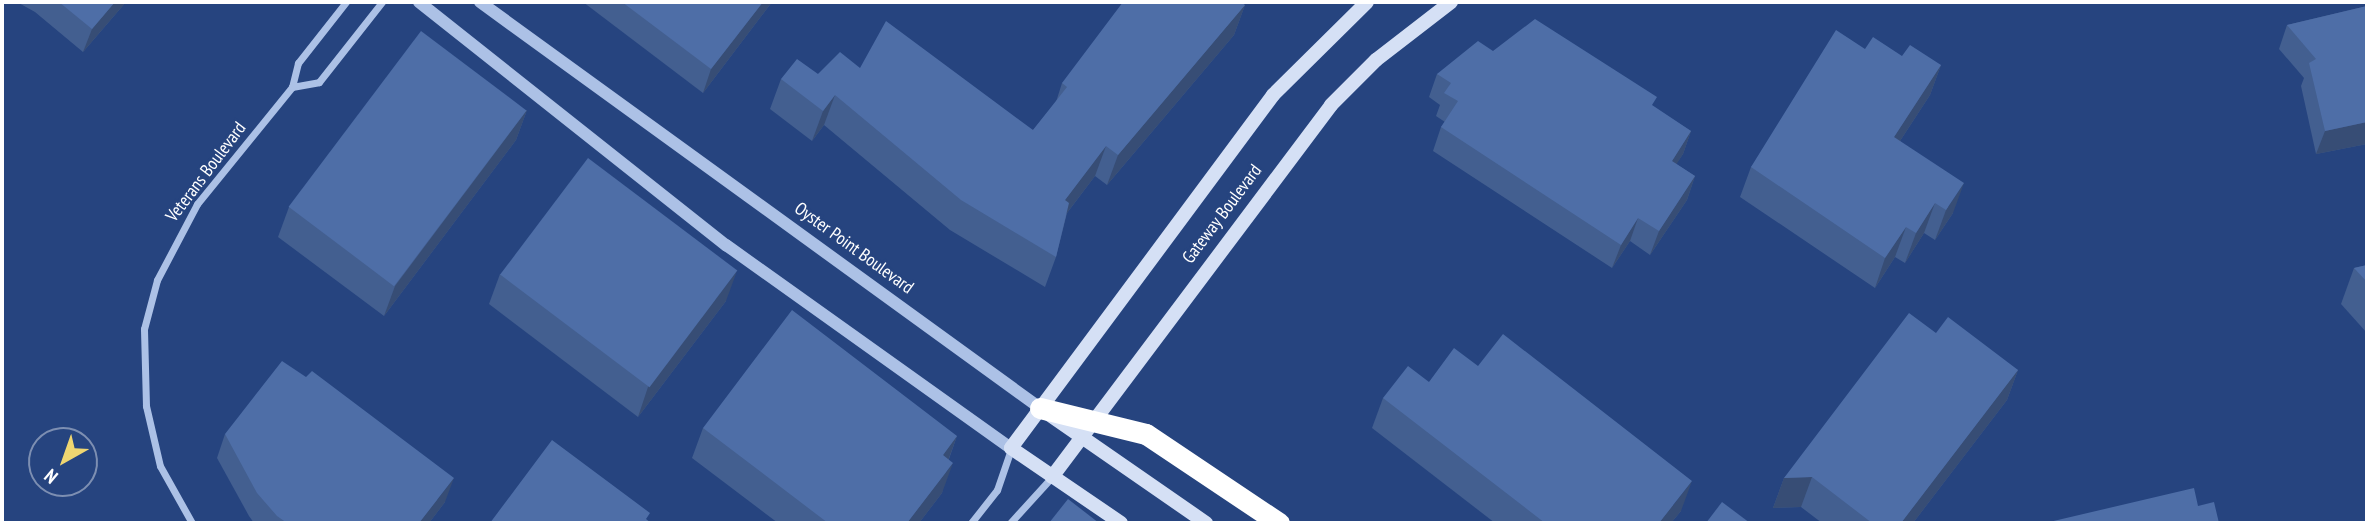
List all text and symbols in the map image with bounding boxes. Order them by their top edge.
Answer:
street label: Veterans Boulevard [161,118,251,226]
street label: Gateway Boulevard [1178,160,1266,268]
street label: Oyster Point Boulevard [790,198,918,298]
north arrow [28,427,98,497]
text: N [39,464,62,489]

